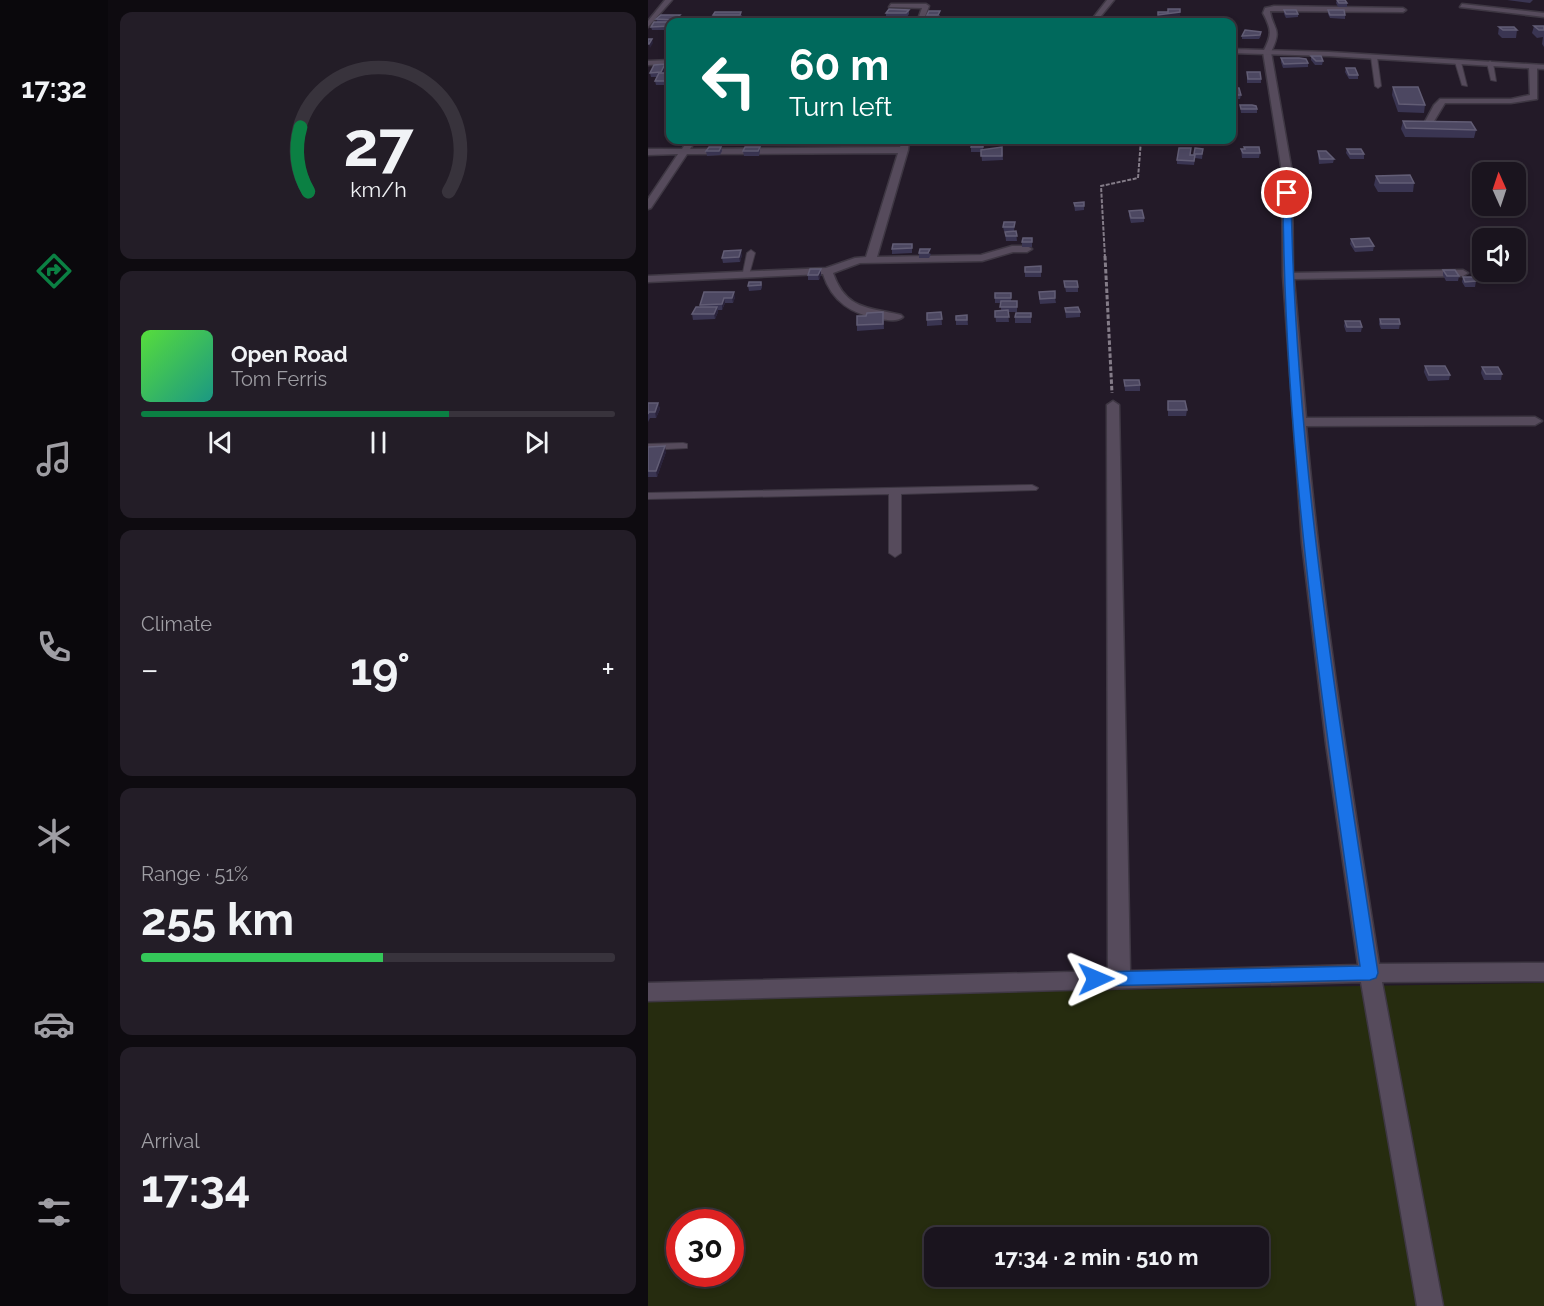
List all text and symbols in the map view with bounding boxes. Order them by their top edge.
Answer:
text: 60 m [789,41,889,90]
icon: left [690,42,768,120]
text: 17:32 [21,73,87,104]
text: Turn left [789,91,892,122]
text: 27 [343,108,414,182]
north arrow [1472,162,1526,216]
map controls [1472,162,1526,282]
pin [1261,167,1312,218]
icon: arrive [1270,176,1303,209]
text: km/h [350,178,406,203]
button: sound [1472,228,1526,282]
icon: directions [33,250,75,292]
text: Open Road [231,341,348,367]
text: Tom Ferris [231,367,327,391]
icon: previous [204,426,237,459]
icon: pause [362,426,395,459]
icon: next [520,426,553,459]
icon: music [33,438,75,480]
text: Climate [141,612,212,636]
icon: phone [33,626,75,668]
text: 19° [350,643,410,696]
text: − [141,650,159,689]
text: + [601,650,615,689]
icon: climate [33,815,75,857]
text: Range · 51% [141,862,248,886]
text: 255 km [141,893,294,946]
position arrow [1064,947,1128,1011]
icon: car [33,1003,75,1045]
text: Arrival [141,1129,200,1153]
text: 17:34 [141,1160,250,1213]
icon: filters [33,1191,75,1233]
speed limit sign: 30 [666,1209,744,1287]
text: 17:34 · 2 min · 510 m [995,1244,1198,1270]

